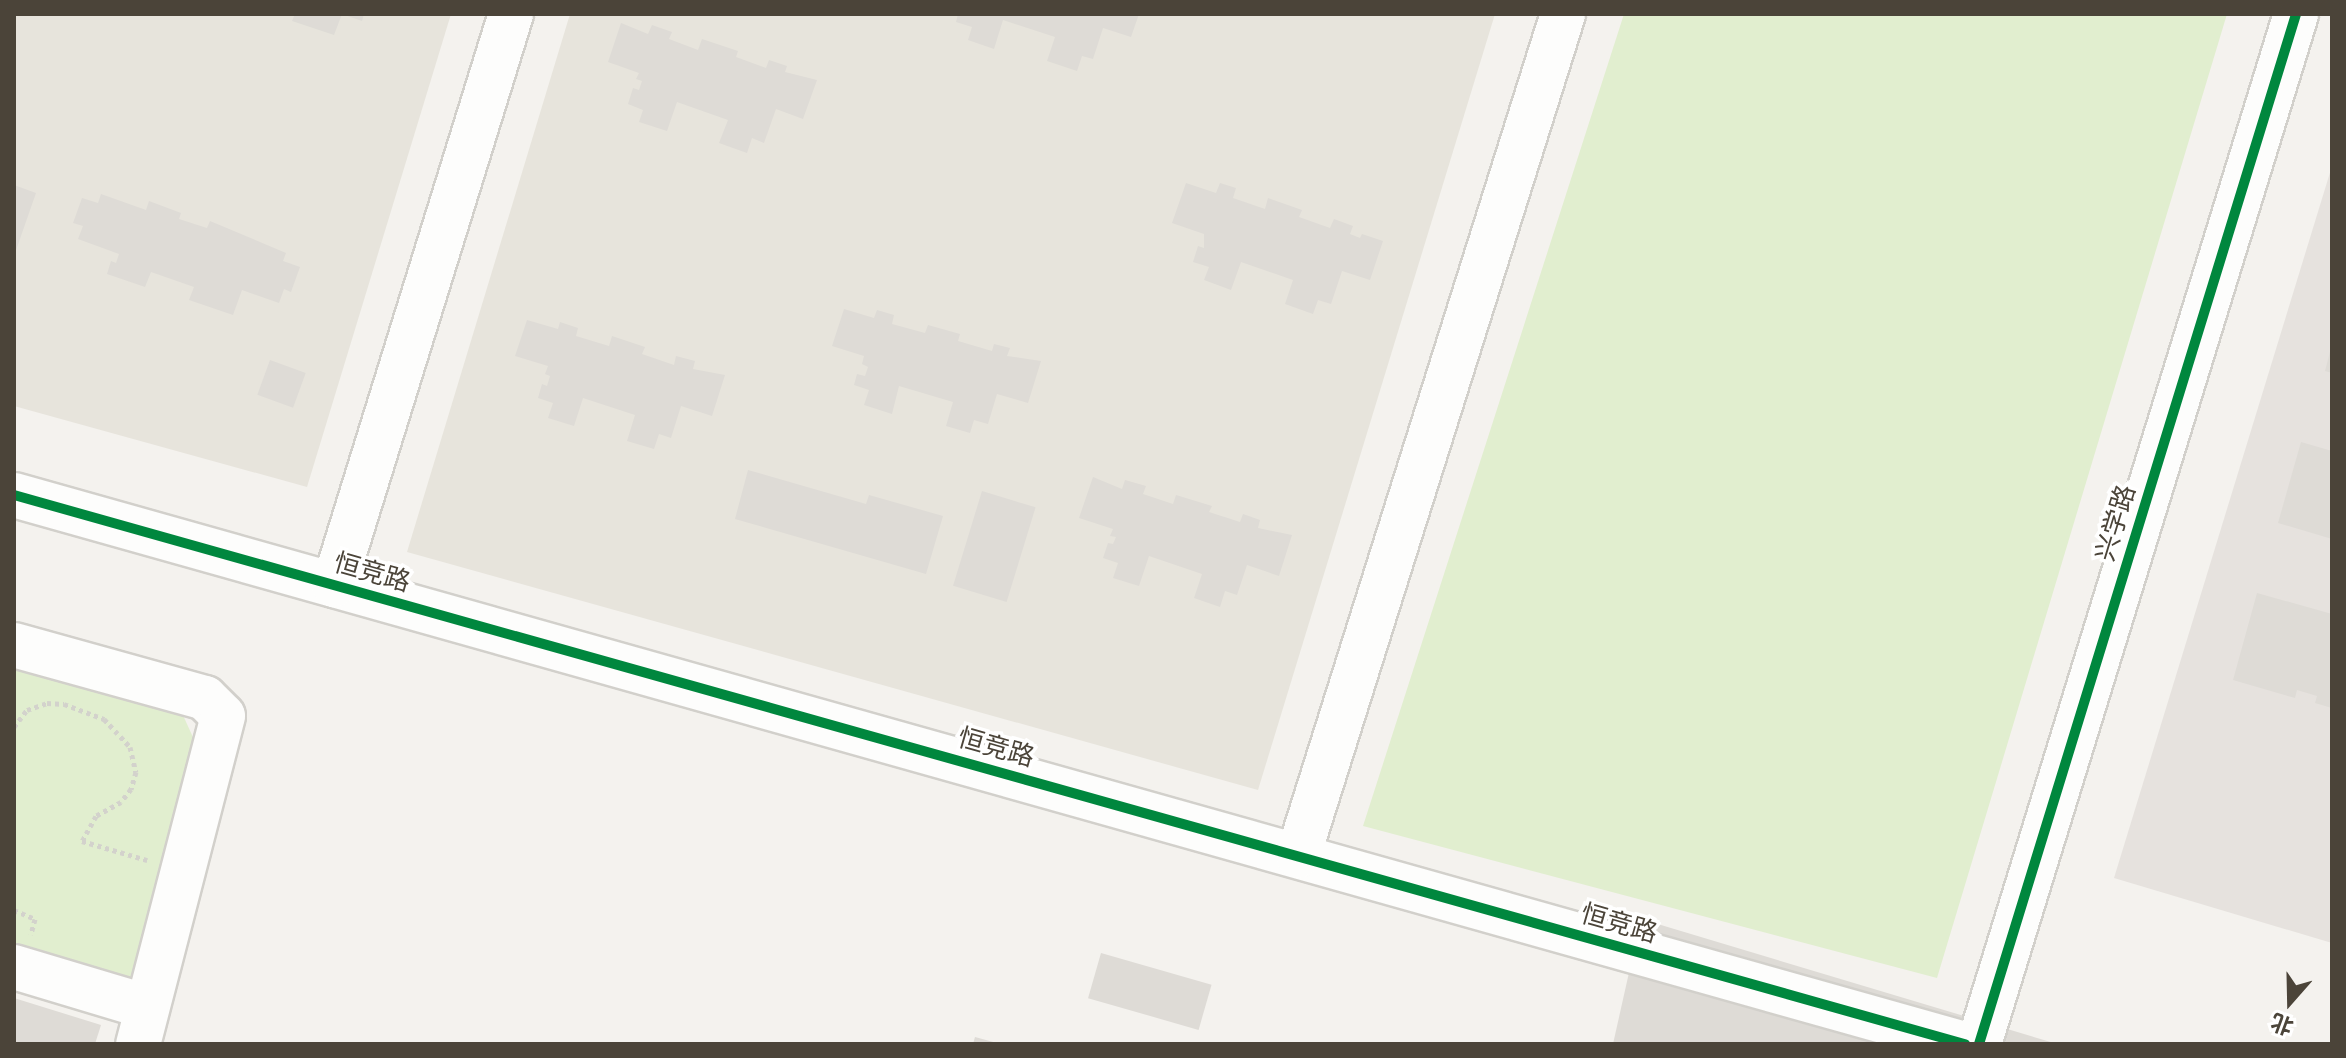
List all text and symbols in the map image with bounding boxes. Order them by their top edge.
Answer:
street label: 兴学路 [2090,481,2142,565]
street label: 恒竞路 [330,547,414,599]
street label: 恒竞路 [954,722,1038,774]
street label: 恒竞路 [1577,898,1661,950]
north arrow [2250,962,2330,1042]
text: 北 [2267,1009,2297,1041]

